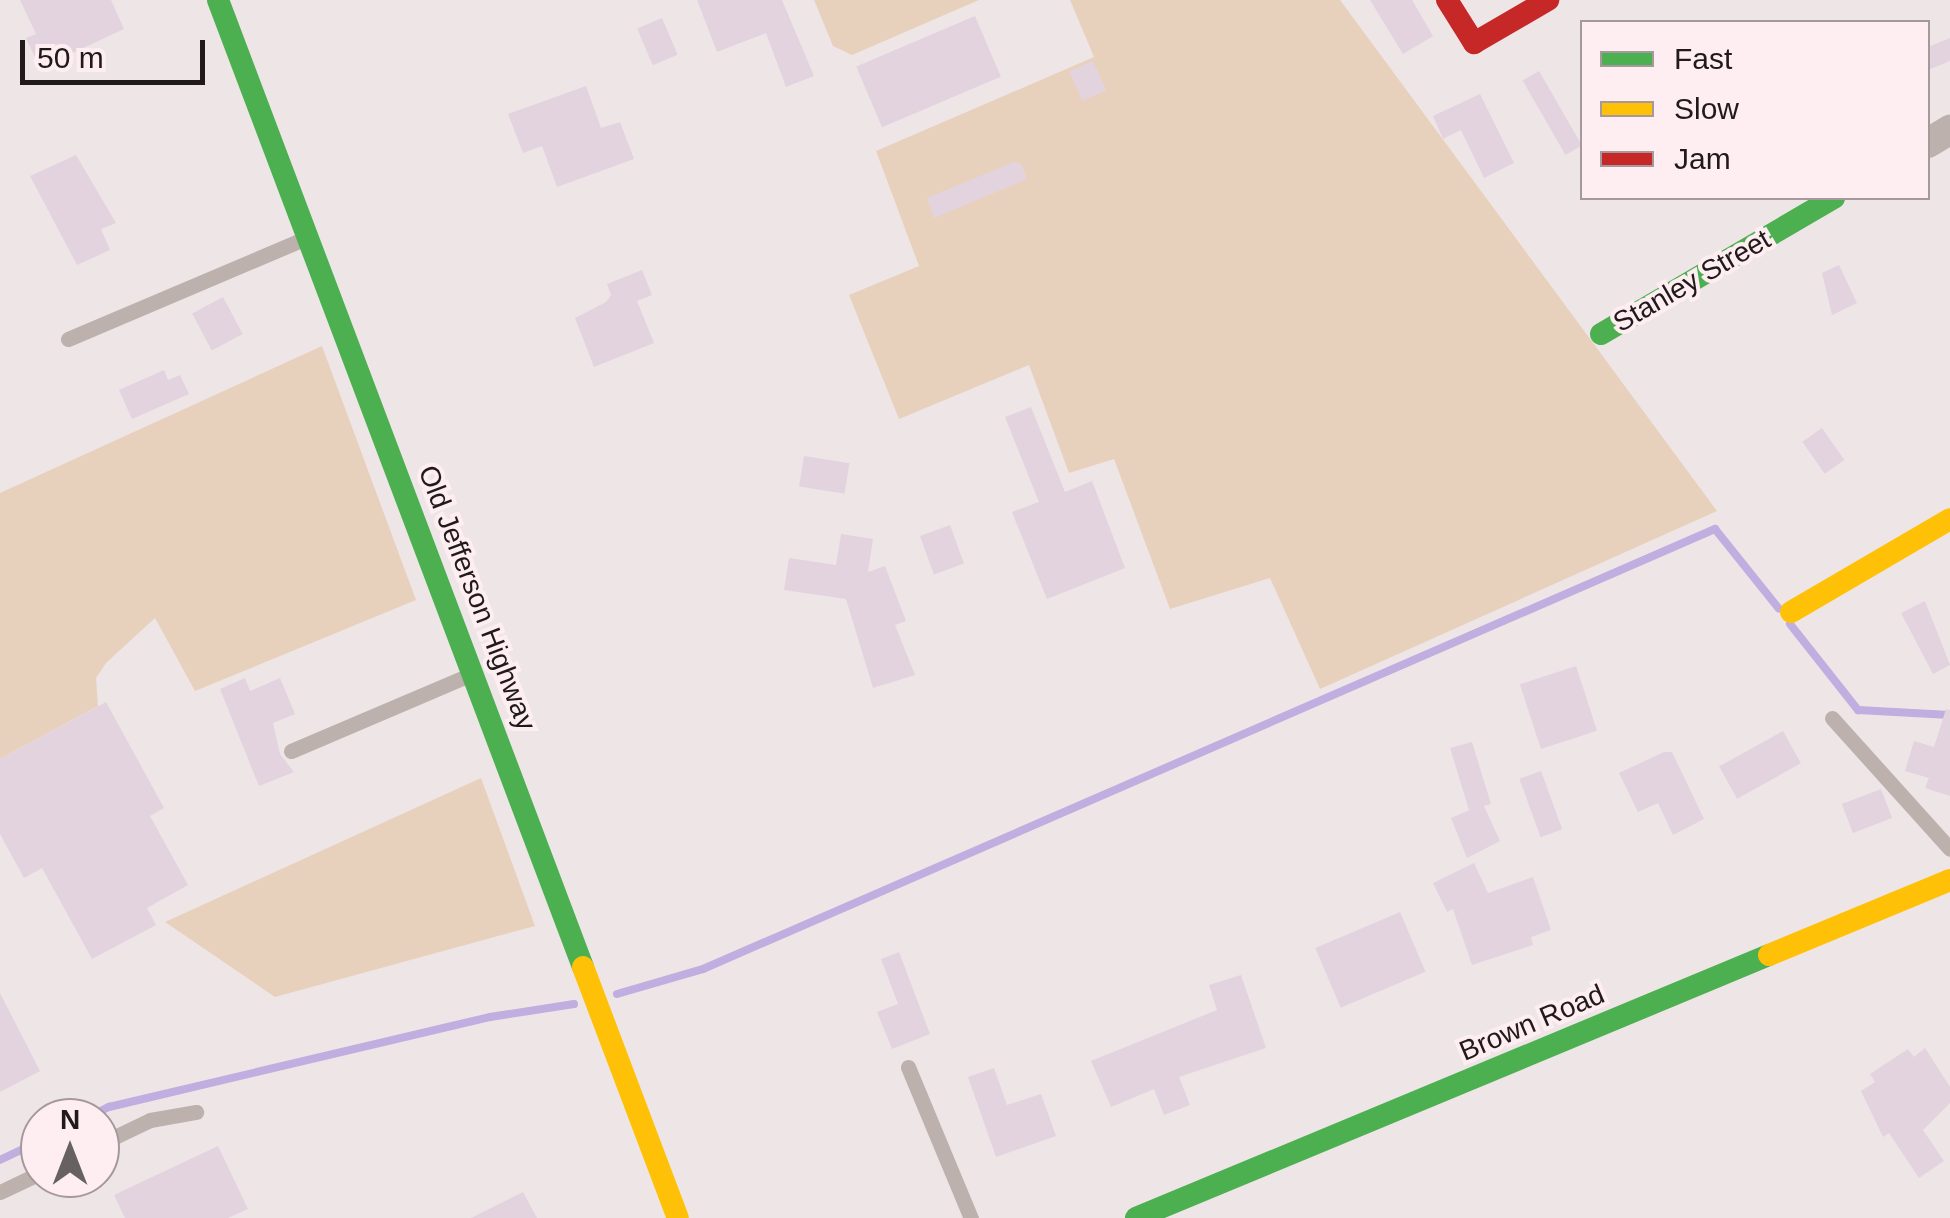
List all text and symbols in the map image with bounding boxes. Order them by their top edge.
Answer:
scale bar [25,20,210,82]
legend [1580,20,1930,200]
text: 50 m [37,41,104,74]
text: Fast [1674,42,1732,75]
text: Slow [1674,92,1739,125]
text: Jam [1674,142,1731,175]
street label: Stanley Street [1607,222,1777,340]
street label: Old Jefferson Highway [411,461,543,735]
street label: Brown Road [1455,977,1609,1069]
north arrow [20,1098,120,1198]
text: N [60,1104,80,1135]

